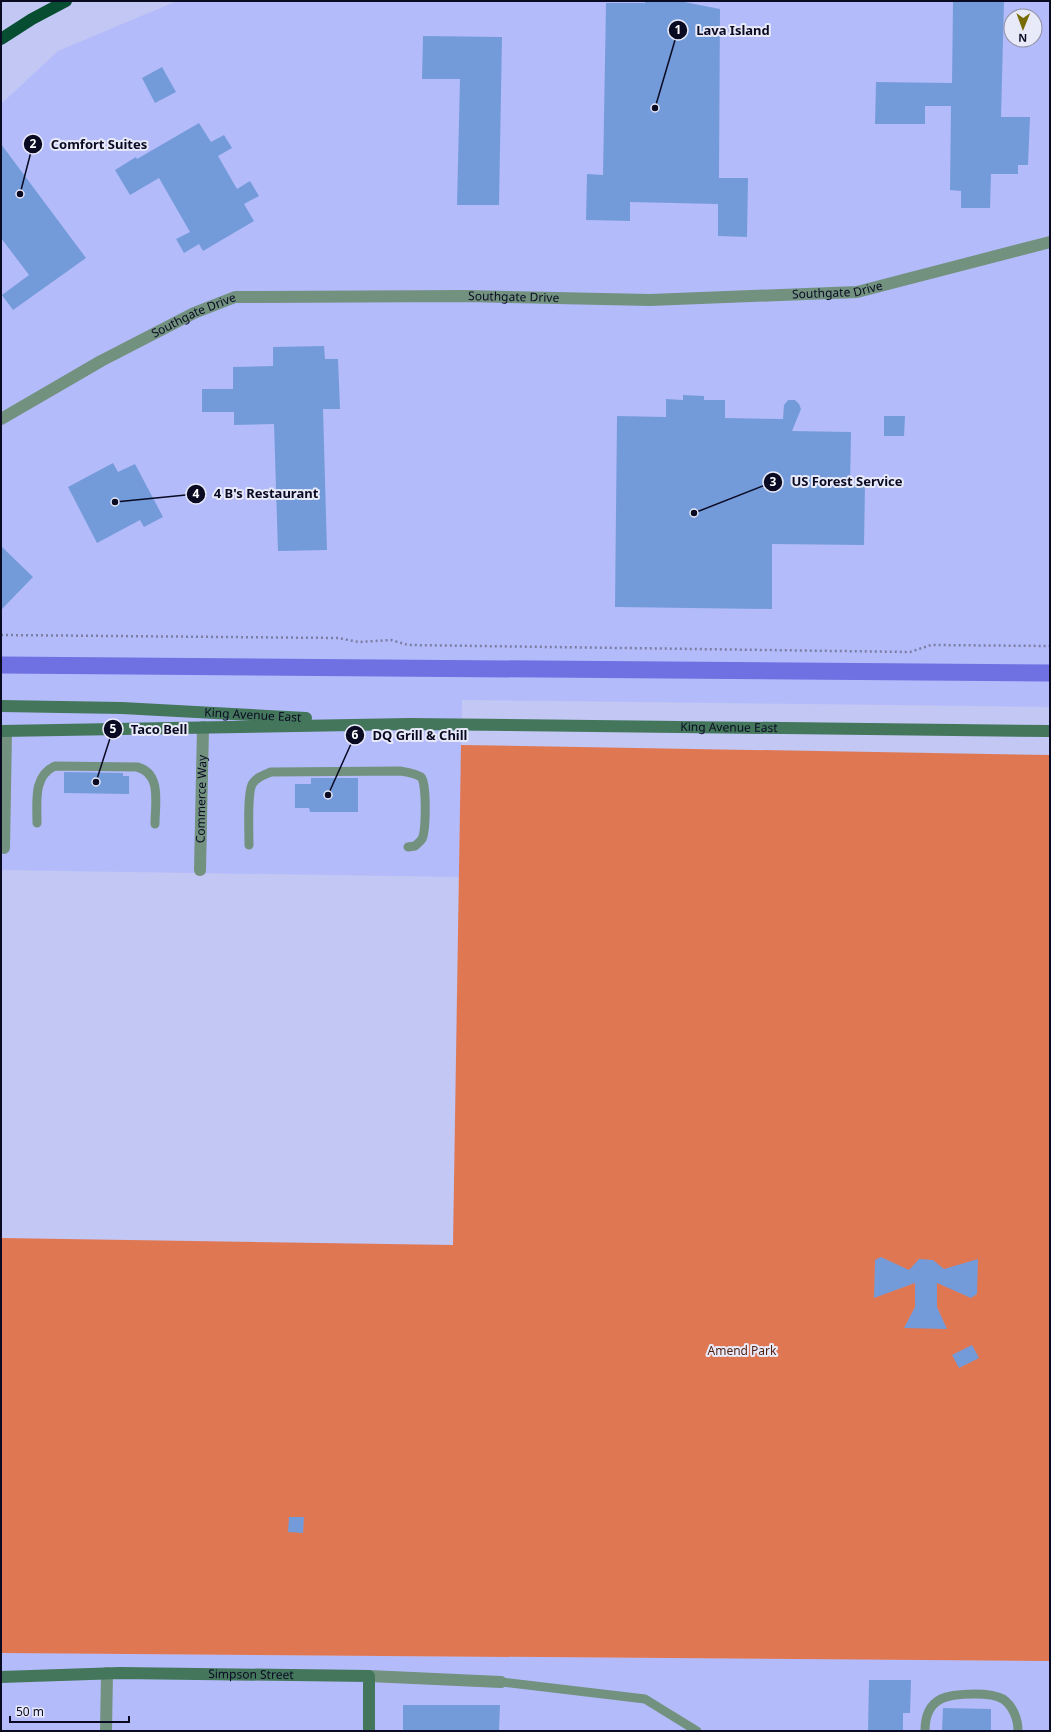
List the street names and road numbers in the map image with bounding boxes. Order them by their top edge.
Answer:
street label: Southgate Drive [792,277,884,303]
street label: Southgate Drive [468,287,560,306]
street label: Southgate Drive [148,288,238,342]
street label: King Avenue East [204,703,303,726]
street label: King Avenue East [680,718,778,736]
street label: Commerce Way [192,754,210,843]
street label: Simpson Street [208,1665,294,1683]

